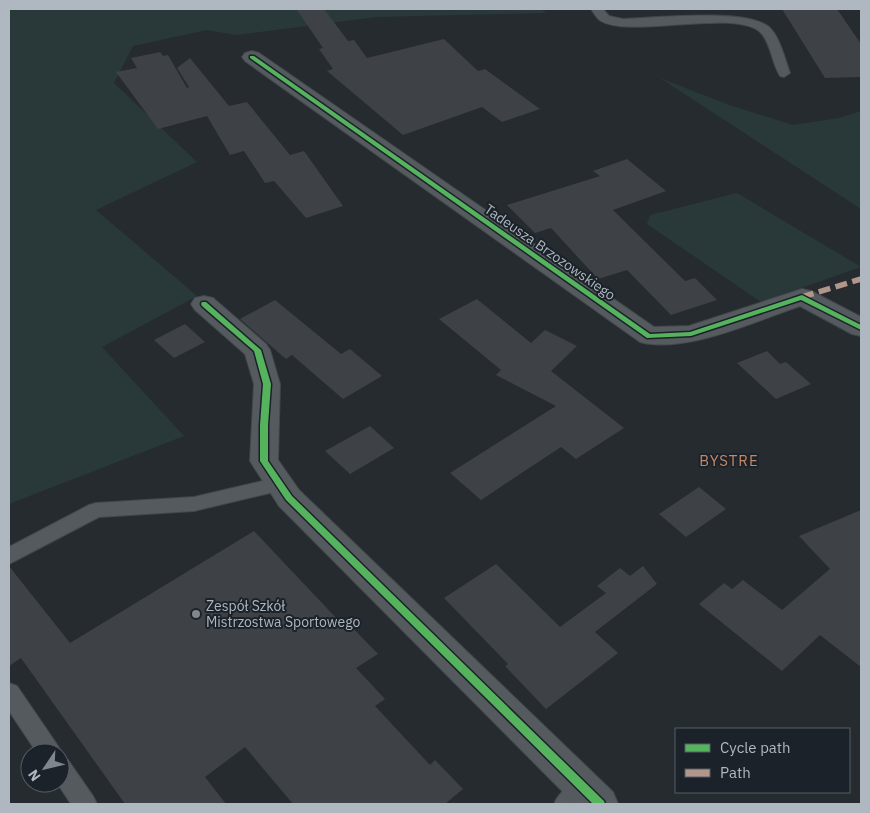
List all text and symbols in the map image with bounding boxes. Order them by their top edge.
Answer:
street label: Tadeusza Brzozowskiego [481,200,619,304]
district label: BYSTRE [699,451,759,470]
place label: Zespół Szkół Mistrzostwa Sportowego [206,597,360,631]
marker: Zespół Szkół Mistrzostwa Sportowego [190,608,202,620]
legend [675,728,850,793]
text: Cycle path [720,738,791,757]
north arrow [20,743,70,793]
text: Path [720,763,751,782]
text: N [24,766,45,785]

